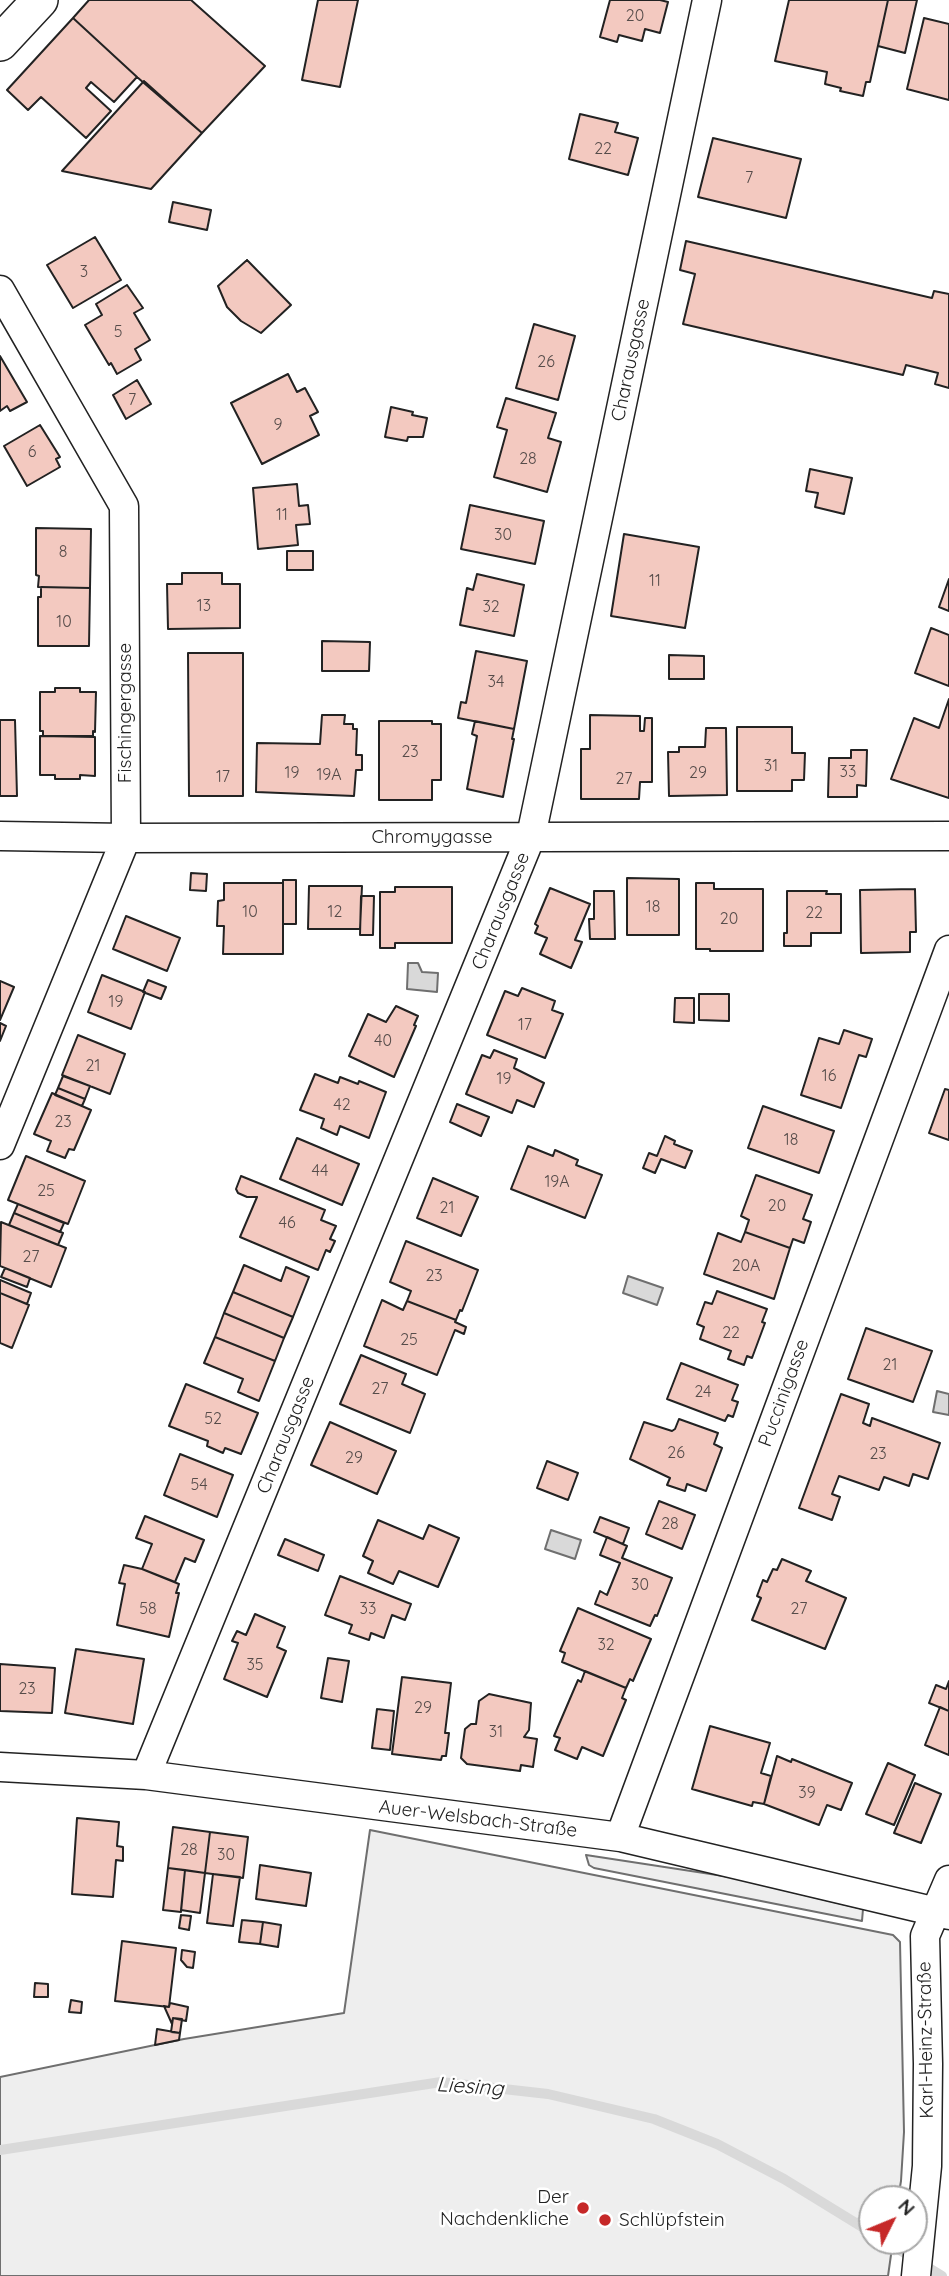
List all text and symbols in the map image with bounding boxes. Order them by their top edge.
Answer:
house number: 20 [626,6,644,26]
house number: 22 [594,139,612,159]
house number: 7 [745,168,753,188]
house number: 3 [80,262,88,282]
street label: Charausgasse [607,297,655,423]
house number: 5 [114,322,122,342]
house number: 26 [537,352,555,372]
house number: 7 [128,390,136,410]
house number: 9 [274,415,282,435]
house number: 6 [28,442,36,462]
house number: 28 [519,449,537,469]
house number: 11 [276,505,288,525]
house number: 30 [494,525,512,545]
house number: 8 [59,542,67,562]
house number: 11 [649,571,661,591]
house number: 13 [197,596,211,616]
house number: 32 [482,597,500,617]
house number: 10 [56,612,72,632]
street label: Fischingergasse [114,643,136,783]
house number: 34 [488,672,504,692]
house number: 23 [401,742,419,762]
house number: 31 [764,756,778,776]
house number: 33 [840,762,856,782]
house number: 19 [285,763,299,783]
house number: 29 [689,763,707,783]
house number: 19A [316,765,342,785]
house number: 17 [216,767,230,787]
house number: 27 [616,769,632,789]
street label: Chromygasse [371,826,493,848]
street label: Charausgasse [467,849,535,973]
house number: 18 [646,897,660,917]
house number: 10 [242,902,258,922]
house number: 12 [328,902,342,922]
house number: 22 [805,903,823,923]
house number: 20 [720,909,738,929]
house number: 19 [109,992,123,1012]
house number: 17 [518,1015,532,1035]
house number: 40 [374,1031,392,1051]
house number: 21 [86,1056,100,1076]
house number: 16 [822,1066,836,1086]
house number: 19 [497,1069,511,1089]
house number: 42 [333,1095,351,1115]
house number: 23 [54,1112,72,1132]
house number: 18 [784,1130,798,1150]
house number: 44 [312,1161,328,1181]
house number: 19A [544,1172,570,1192]
house number: 25 [37,1181,55,1201]
house number: 20 [768,1196,786,1216]
house number: 21 [440,1198,454,1218]
house number: 46 [278,1213,296,1233]
house number: 27 [23,1247,39,1267]
house number: 20A [732,1256,760,1276]
house number: 23 [425,1266,443,1286]
house number: 22 [722,1323,740,1343]
house number: 25 [400,1330,418,1350]
street label: Puccinigasse [754,1336,814,1450]
house number: 21 [883,1355,897,1375]
street label: Charausgasse [252,1373,320,1497]
house number: 27 [372,1379,388,1399]
house number: 24 [694,1382,712,1402]
house number: 52 [204,1409,222,1429]
house number: 26 [667,1443,685,1463]
house number: 23 [869,1444,887,1464]
house number: 29 [345,1448,363,1468]
house number: 54 [190,1475,208,1495]
house number: 28 [661,1514,679,1534]
house number: 30 [631,1575,649,1595]
house number: 58 [139,1599,157,1619]
house number: 33 [360,1599,376,1619]
house number: 27 [791,1599,807,1619]
house number: 32 [597,1635,615,1655]
house number: 35 [246,1655,264,1675]
house number: 23 [18,1679,36,1699]
house number: 29 [414,1698,432,1718]
house number: 31 [489,1722,503,1742]
house number: 39 [798,1783,816,1803]
street label: Auer-Welsbach-Straße [378,1796,578,1842]
house number: 28 [180,1840,198,1860]
house number: 30 [217,1845,235,1865]
street label: Karl-Heinz-Straße [913,1961,939,2119]
water label: Liesing [436,2072,504,2102]
north arrow [858,2185,928,2255]
place label: Der Nachdenkliche [440,2186,569,2230]
text: N [893,2194,920,2220]
marker: Der Nachdenkliche [575,2200,591,2216]
place label: Schlüpfstein [619,2209,725,2231]
marker: Schlüpfstein [597,2212,613,2228]

